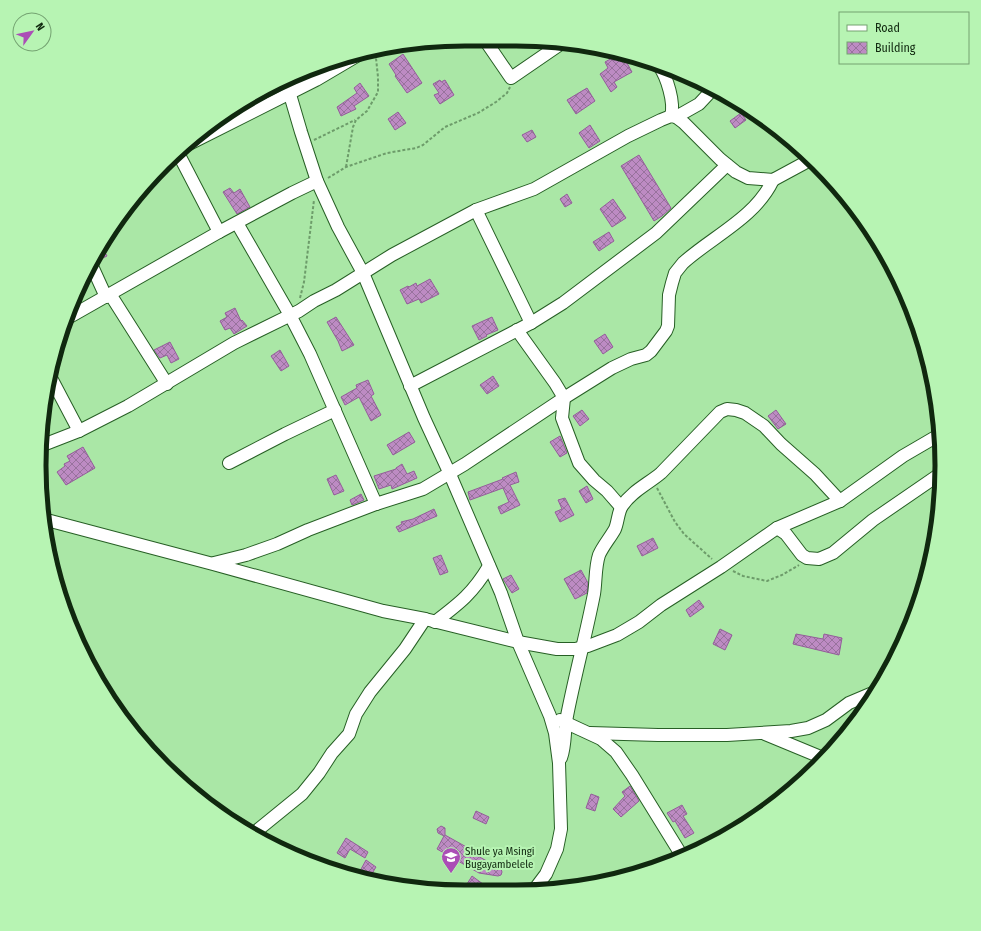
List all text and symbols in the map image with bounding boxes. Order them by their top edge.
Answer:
north arrow [12,12,52,52]
legend [839,12,969,64]
text: N [33,21,47,33]
text: Road [875,21,900,35]
text: Building [875,41,916,55]
place label: Shule ya Msingi Bugayambelele [465,845,535,871]
school or university icon: Shule ya Msingi Bugayambelele [440,846,462,874]

